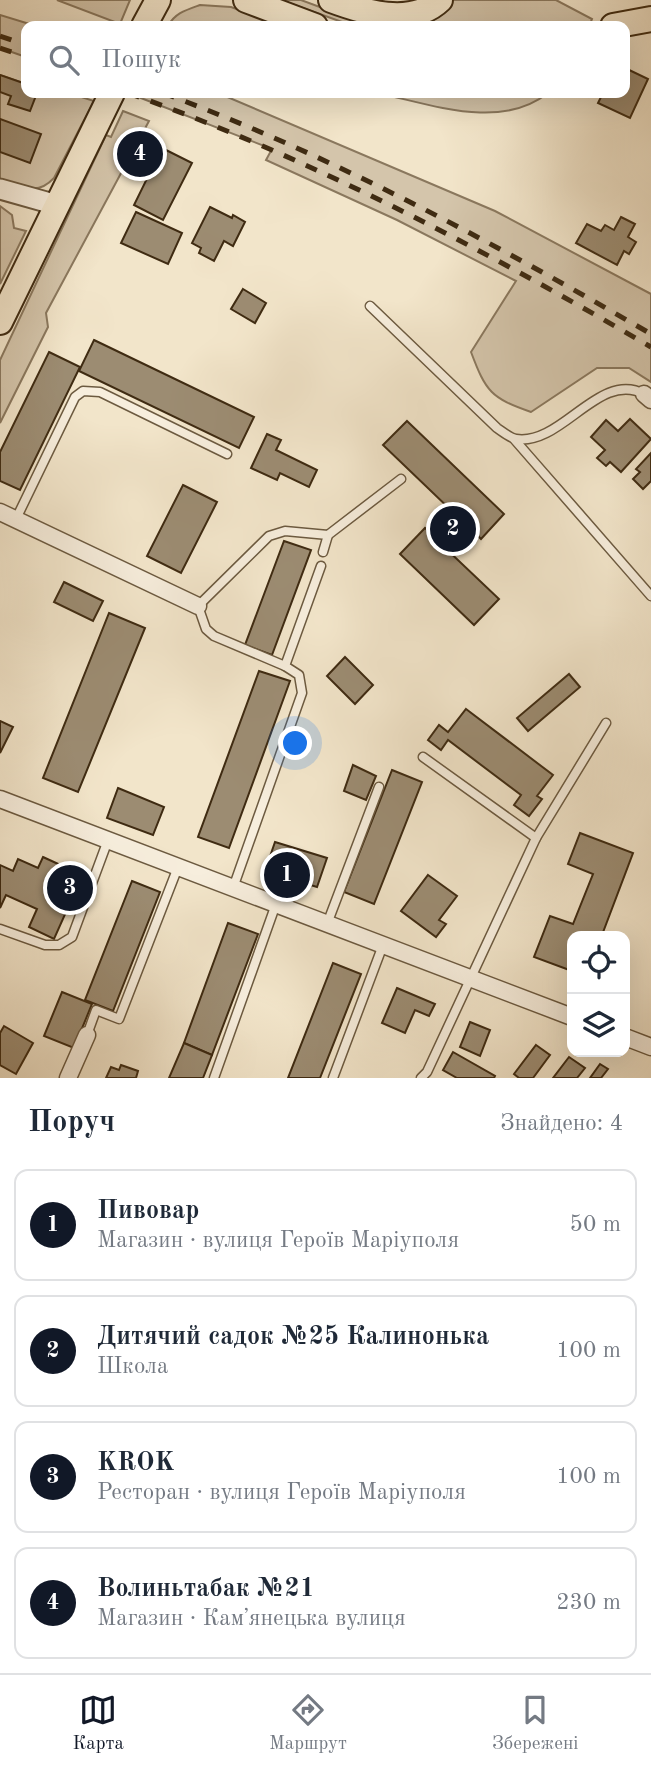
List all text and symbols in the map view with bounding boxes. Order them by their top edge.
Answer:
search box [21,21,630,98]
icon: search [45,41,83,79]
text: Пошук [101,47,181,73]
pin: 4 [117,128,163,180]
pin: 2 [430,503,476,555]
your location [278,726,312,760]
pin: 1 [264,849,310,901]
pin: 3 [47,862,93,914]
map controls [567,931,630,1057]
button: locate [567,931,630,994]
button: layers [567,994,630,1057]
text: Поруч [28,1108,115,1138]
text: Знайдено: 4 [500,1112,623,1135]
text: Пивовар [97,1198,199,1224]
text: 1 [46,1213,60,1236]
text: 50 m [570,1213,621,1236]
text: Магазин · вулиця Героїв Маріуполя [97,1229,459,1252]
text: Дитячий садок №25 Калинонька [97,1324,489,1350]
text: 2 [46,1339,60,1362]
text: 100 m [556,1339,621,1362]
text: Школа [97,1355,168,1378]
text: KROK [97,1450,175,1476]
text: 3 [46,1465,60,1488]
text: 100 m [556,1465,621,1488]
text: Ресторан · вулиця Героїв Маріуполя [97,1481,466,1504]
text: Волиньтабак №21 [97,1576,315,1602]
text: 4 [46,1591,60,1614]
text: 230 m [556,1591,621,1614]
text: Магазин · Камʼянецька вулиця [97,1607,406,1630]
tab: Карта [72,1691,124,1756]
tab: Маршрут [269,1691,347,1756]
tab: Збережені [492,1691,578,1756]

